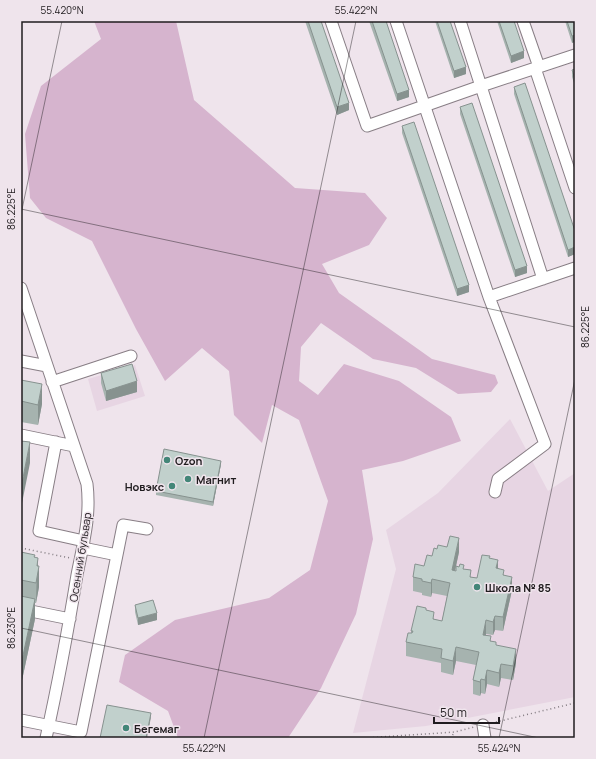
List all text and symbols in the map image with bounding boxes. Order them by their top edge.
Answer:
text: 55.420°N [40,3,84,17]
text: 55.422°N [335,3,378,17]
text: 86.225°E [4,188,18,230]
text: 86.225°E [578,306,592,348]
place label: Ozon [175,453,202,468]
marker: Ozon [162,455,172,465]
place label: Магнит [196,472,237,487]
marker: Магнит [183,474,193,484]
place label: Новэкс [125,479,164,494]
marker: Новэкс [167,481,177,491]
street label: Осенний бульвар [66,511,95,603]
place label: Школа № 85 [485,580,551,595]
marker: Школа № 85 [472,582,482,592]
text: 86.230°E [4,607,18,649]
scale bar [434,699,499,725]
text: 50 m [440,704,467,721]
place label: Бегемаг [134,721,179,736]
marker: Бегемаг [121,723,131,733]
text: 55.422°N [183,741,226,755]
text: 55.424°N [478,741,521,755]

